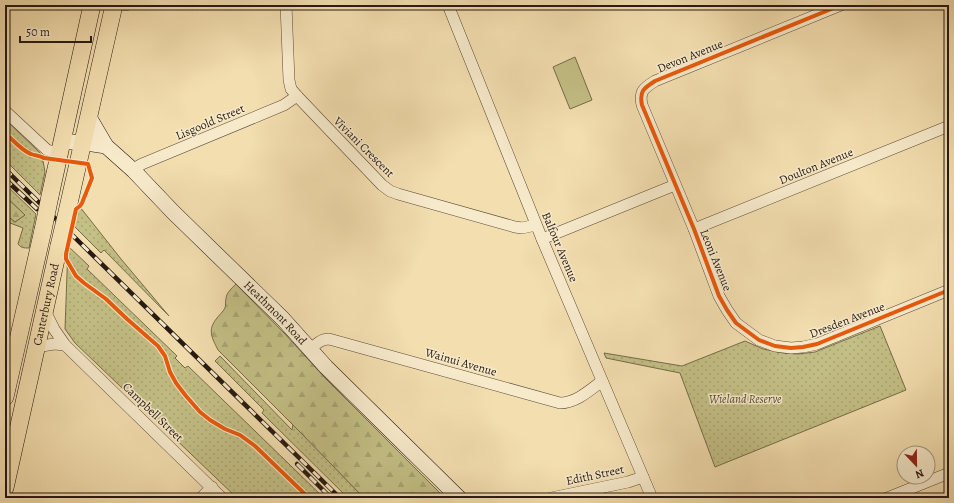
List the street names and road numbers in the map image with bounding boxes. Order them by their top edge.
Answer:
street label: Devon Avenue [655,36,725,76]
street label: Lisgoold Street [173,100,247,144]
street label: Viviani Crescent [329,112,398,181]
street label: Doulton Avenue [777,144,855,188]
street label: Balfour Avenue [538,210,582,284]
street label: Leoni Avenue [696,227,736,293]
street label: Canterbury Road [29,261,63,347]
street label: Heathmont Road [240,277,311,349]
street label: Dresden Avenue [807,298,887,342]
street label: Wainui Avenue [422,344,499,380]
street label: Campbell Street [119,379,187,445]
street label: Edith Street [565,461,625,489]

